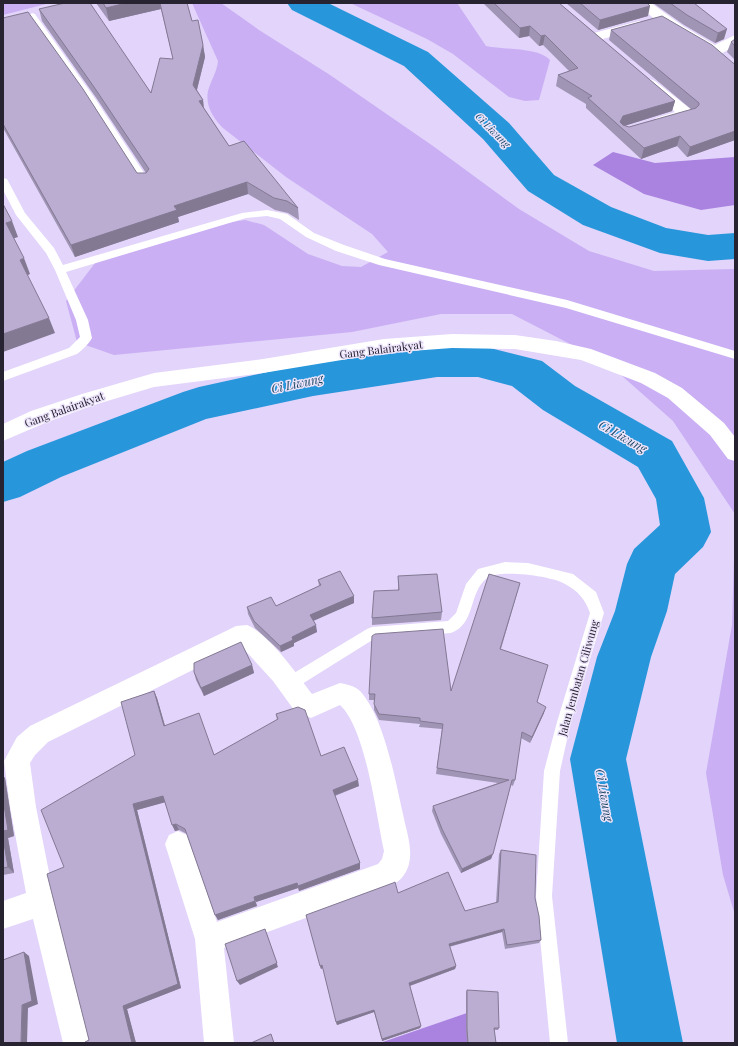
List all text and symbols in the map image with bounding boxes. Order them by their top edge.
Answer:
water label: Ci Liwung [473,110,515,152]
street label: Gang Balairakyat [339,336,424,362]
water label: Ci Liwung [270,369,326,396]
street label: Gang Balairakyat [22,388,106,430]
water label: Ci Liwung [596,416,651,457]
street label: Jalan Jembatan Ciliwung [554,618,602,739]
water label: Ci Liwung [593,768,618,824]

